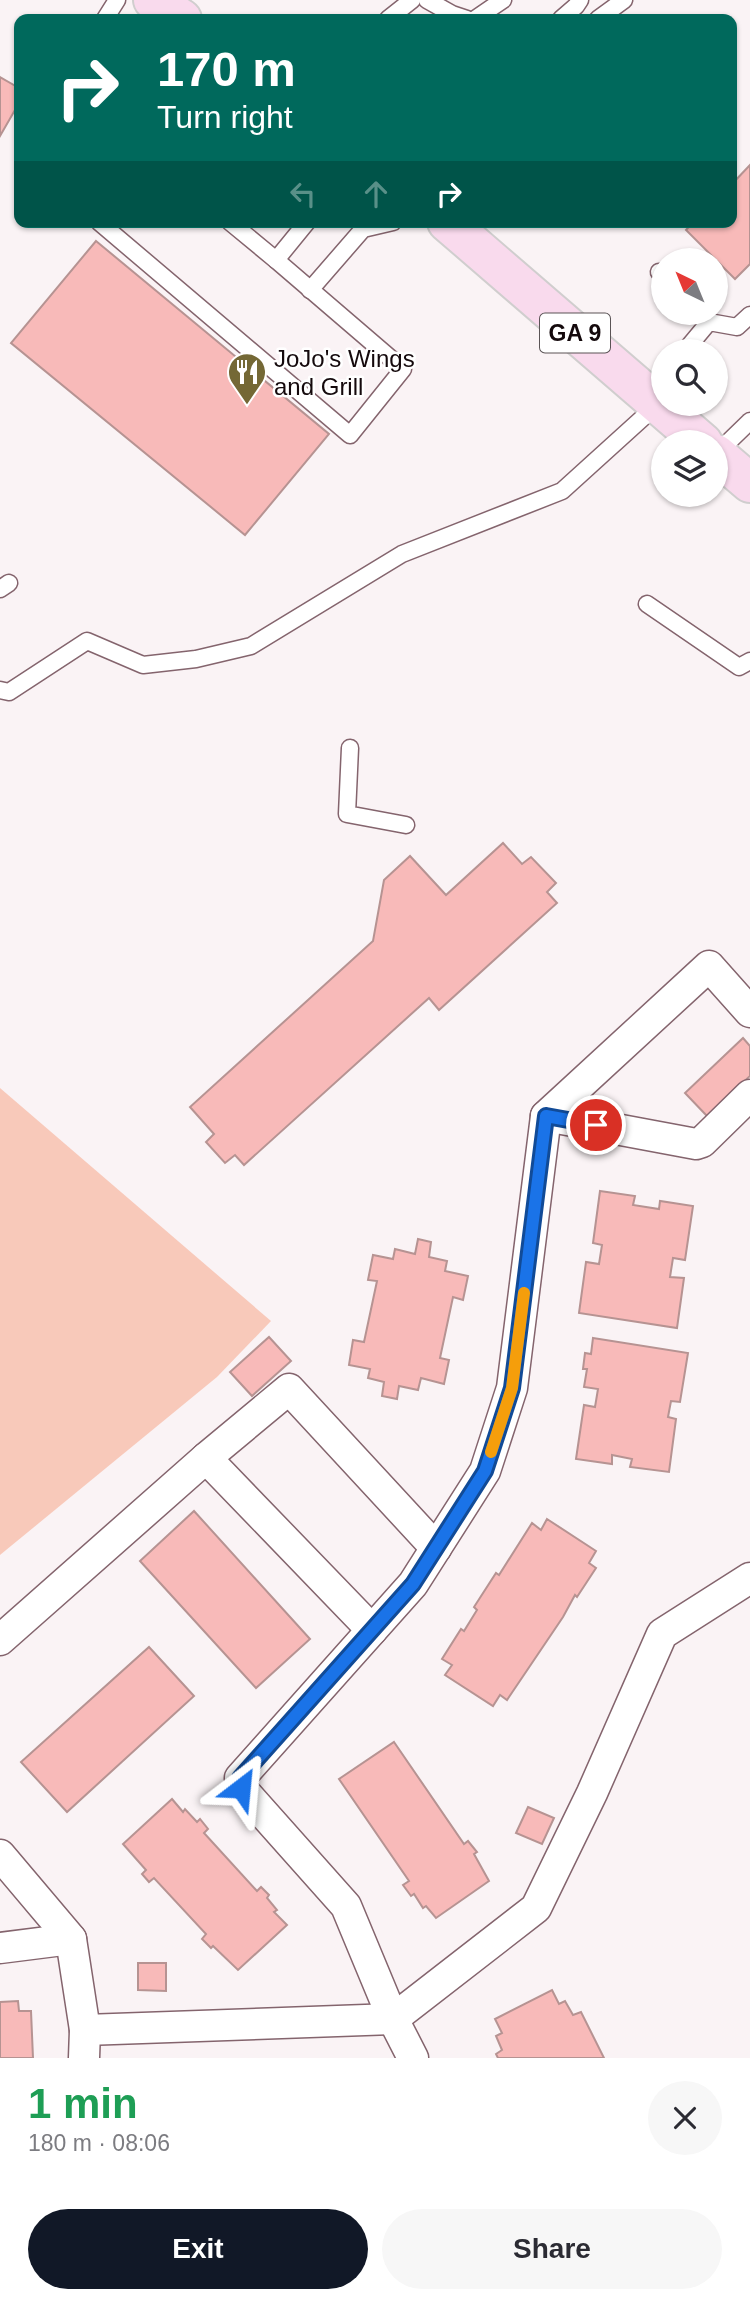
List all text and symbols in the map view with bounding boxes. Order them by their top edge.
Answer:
icon: right [42,42,133,133]
text: 170 m [157,42,296,96]
text: Turn right [157,99,293,135]
icon: left [284,175,322,213]
icon: ahead [357,175,395,213]
icon: right [430,175,468,213]
north arrow [651,248,728,326]
map controls [651,248,728,507]
road number: GA 9 [540,314,610,352]
button: search [651,339,728,416]
place label: JoJo's Wings and Grill [274,345,415,400]
restaurant icon: JoJo's Wings and Grill [226,351,268,406]
button: layers [651,430,728,507]
pin [566,1095,626,1155]
icon: arrive [577,1106,615,1144]
position arrow [204,1751,278,1825]
text: 1 min [28,2080,138,2127]
button: close [648,2081,722,2155]
text: 180 m · 08:06 [28,2130,170,2156]
button: Exit [28,2209,368,2289]
button: Share [382,2209,722,2289]

